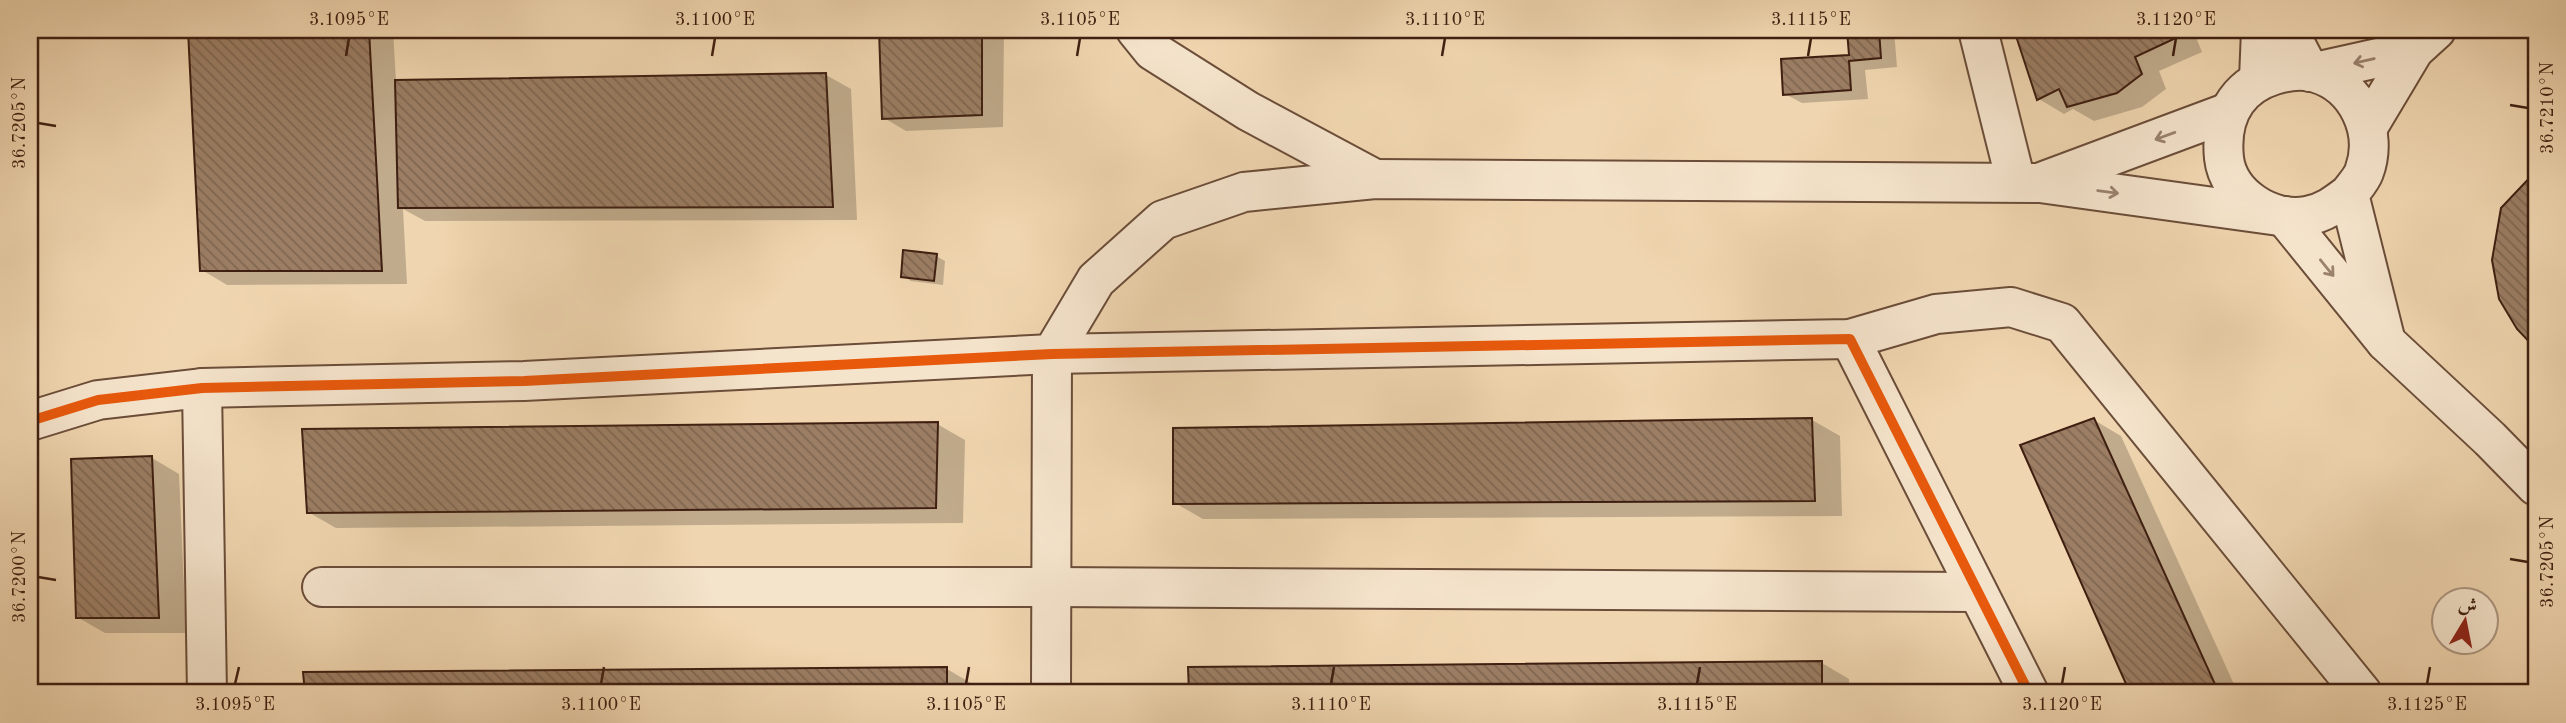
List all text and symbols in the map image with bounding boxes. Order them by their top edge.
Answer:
text: 3.1095°E [309,11,389,29]
text: 3.1100°E [675,11,755,29]
text: 3.1105°E [1040,11,1120,29]
text: 3.1110°E [1405,11,1485,29]
text: 3.1115°E [1771,11,1851,29]
text: 3.1120°E [2136,11,2216,29]
one-way arrow [2353,55,2376,68]
text: 36.7210°N [2539,62,2557,154]
text: 36.7205°N [11,77,29,169]
one-way arrow [2154,131,2176,143]
one-way arrow [2096,186,2119,199]
one-way arrow [2319,259,2334,277]
text: 36.7205°N [2539,516,2557,608]
text: 36.7200°N [11,531,29,623]
north arrow [2430,586,2500,656]
text: ش [2457,596,2478,618]
text: 3.1095°E [195,696,275,714]
text: 3.1100°E [561,696,641,714]
text: 3.1105°E [926,696,1006,714]
text: 3.1110°E [1291,696,1371,714]
text: 3.1115°E [1657,696,1737,714]
text: 3.1120°E [2022,696,2102,714]
text: 3.1125°E [2387,696,2467,714]

